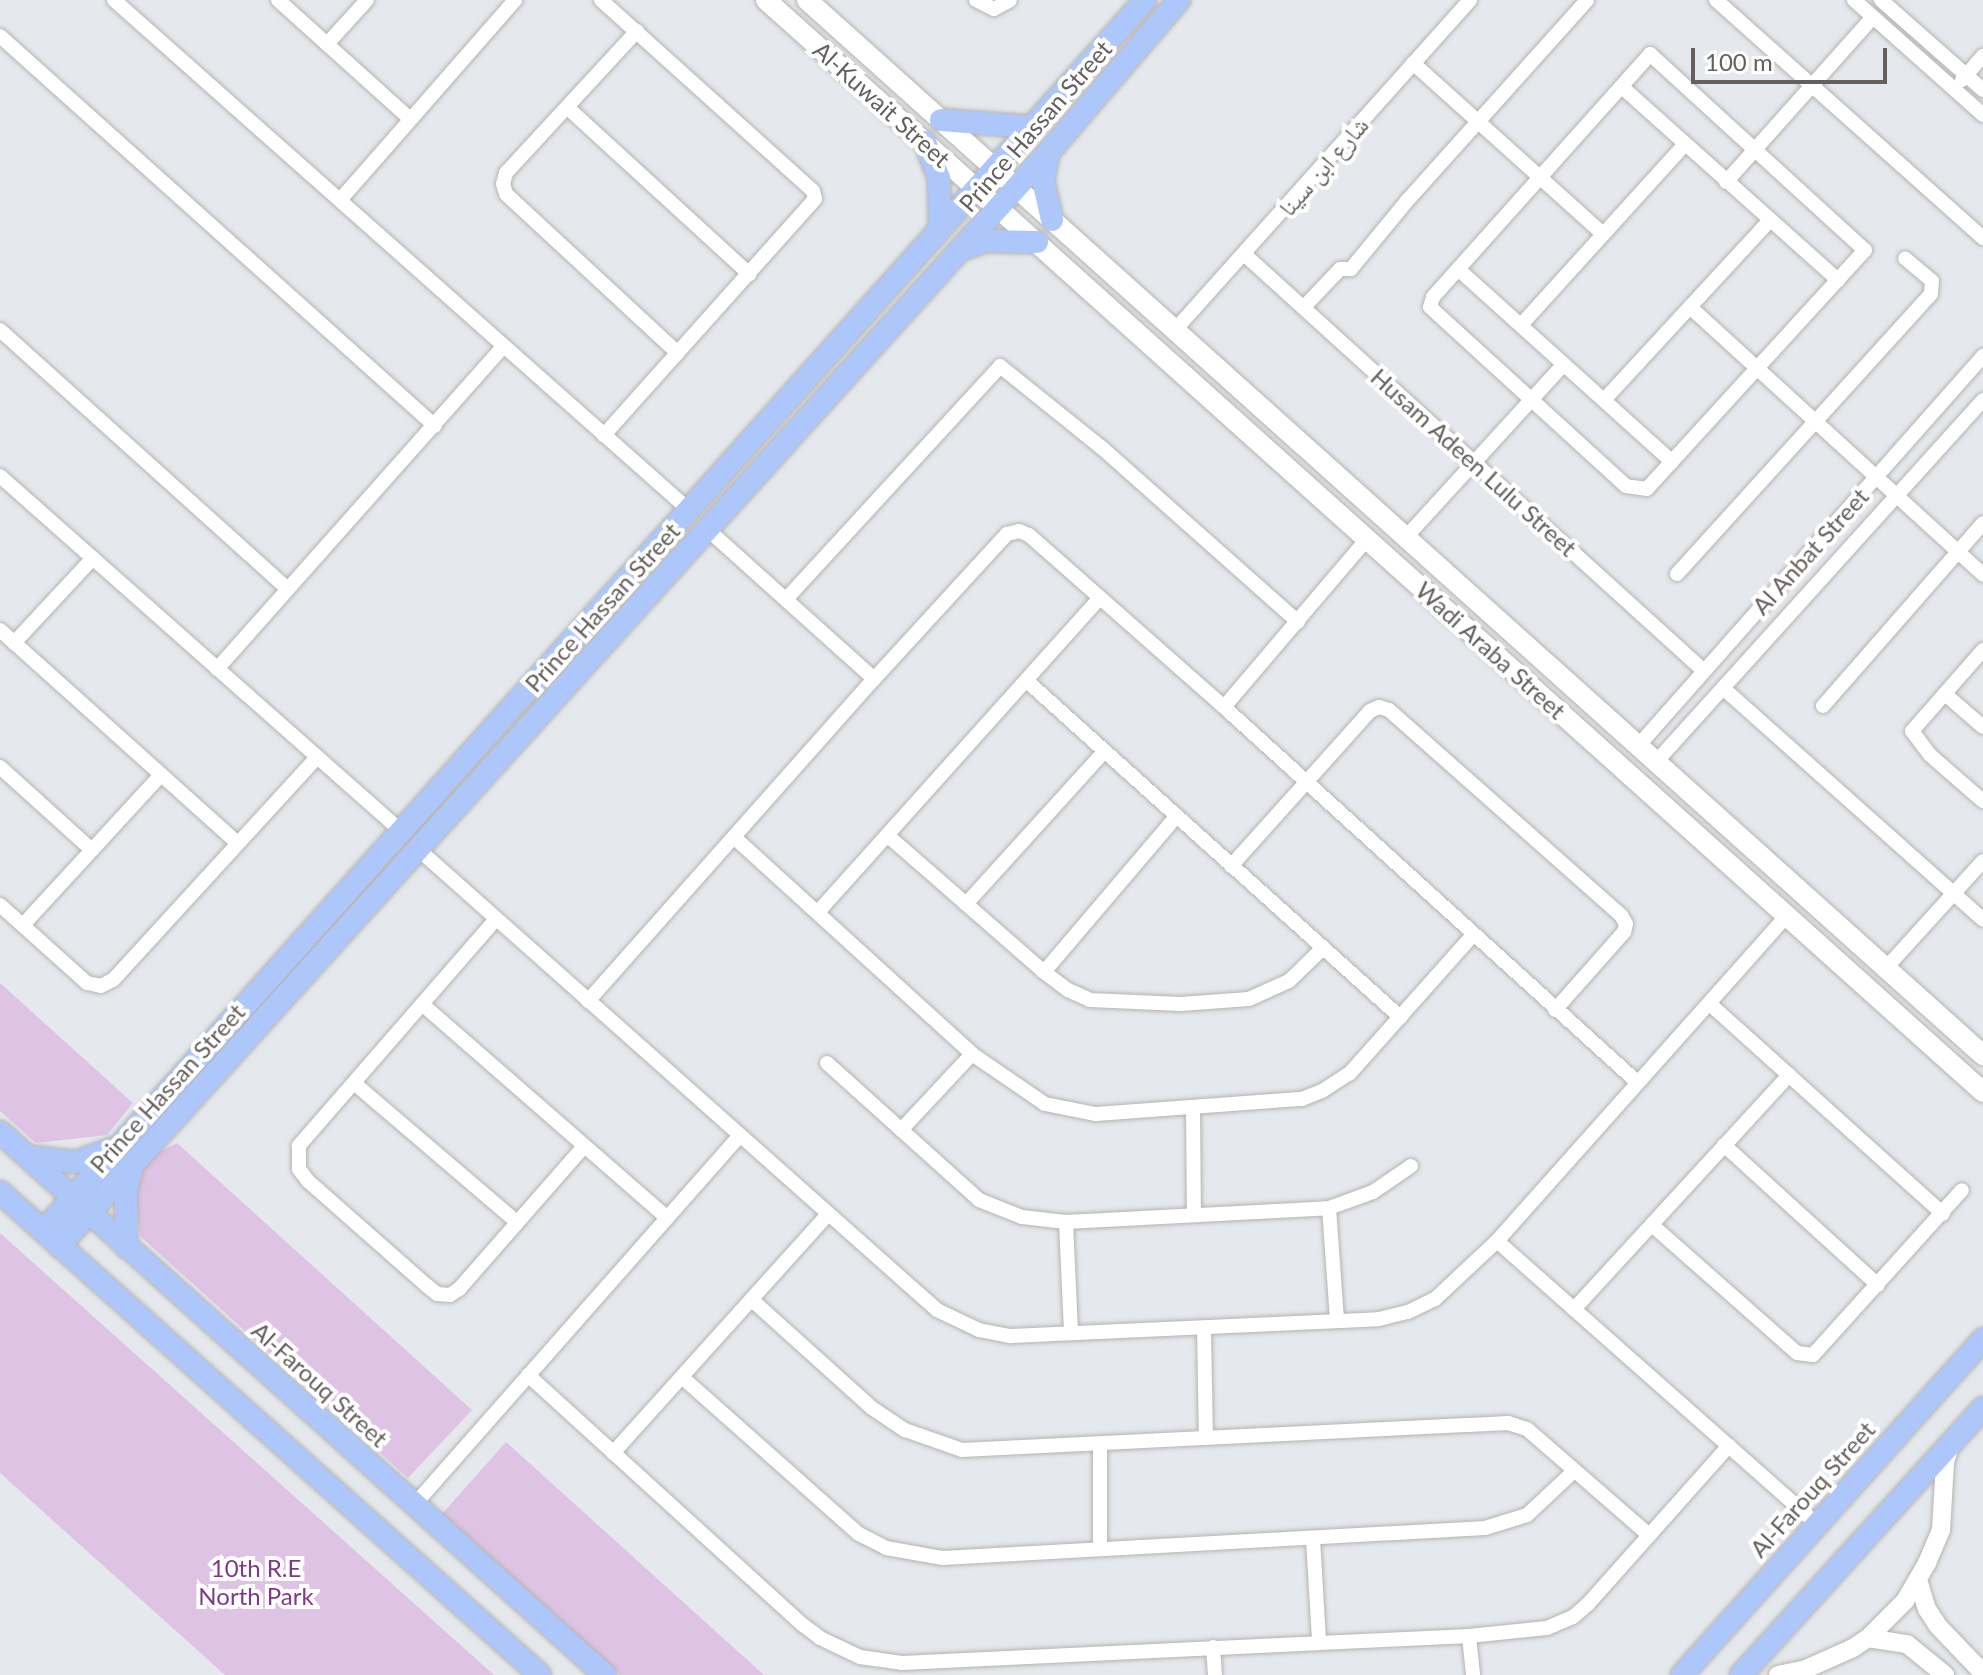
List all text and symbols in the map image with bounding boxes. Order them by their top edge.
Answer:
scale bar [1695,32,1891,82]
street label: Prince Hassan Street [953,34,1117,218]
street label: Al-Kuwait Street [808,35,956,173]
text: 100 m [1705,47,1773,76]
street label: شارع ابن سينا [1272,111,1374,221]
street label: Husam Adeen Lulu Street [1365,362,1583,562]
street label: Al Anbat Street [1746,482,1874,620]
street label: Prince Hassan Street [519,517,685,697]
street label: Wadi Araba Street [1410,575,1572,725]
street label: Prince Hassan Street [84,998,250,1178]
street label: Al-Farouq Street [246,1316,394,1452]
street label: Al-Farouq Street [1744,1415,1880,1563]
park label: 10th R.E North Park [198,1554,314,1610]

